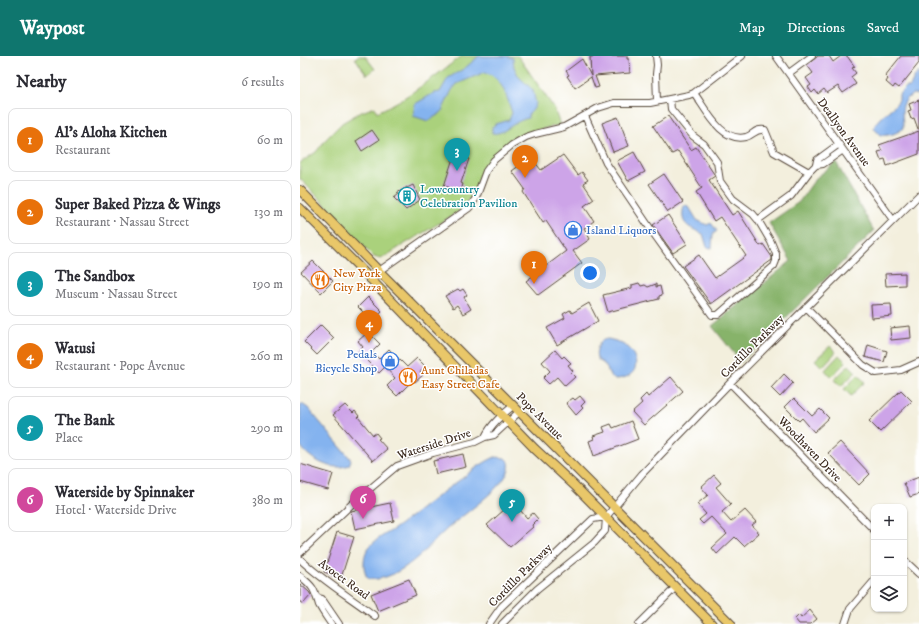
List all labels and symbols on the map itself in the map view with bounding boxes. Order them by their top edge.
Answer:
street label: Deallyon Avenue [814,95,873,169]
pin: 3 [444,138,470,171]
pin: 2 [512,145,538,178]
place label: Lowcountry Celebration Pavilion [420,182,518,211]
building icon: Lowcountry Celebration Pavilion [397,186,417,206]
shop icon: Island Liquors [563,220,583,240]
place label: Island Liquors [586,223,656,238]
pin: 1 [521,251,547,284]
your location [580,263,600,283]
place label: New York City Pizza [333,266,383,295]
restaurant icon: New York City Pizza [310,270,330,290]
pin: 4 [356,310,382,343]
street label: Cordillo Parkway [717,311,787,381]
place label: Pedals Bicycle Shop [315,347,377,376]
shop icon: Pedals Bicycle Shop [380,351,400,371]
place label: Aunt Chiladas Easy Street Cafe [421,363,500,392]
restaurant icon: Aunt Chiladas Easy Street Cafe [398,367,418,387]
street label: Pope Avenue [513,390,566,443]
street label: Woodhaven Drive [774,413,845,485]
street label: Waterside Drive [395,426,473,464]
pin: 6 [350,486,376,519]
pin: 5 [499,489,525,522]
street label: Cordillo Parkway [485,540,555,610]
street label: Avocet Road [315,556,372,603]

